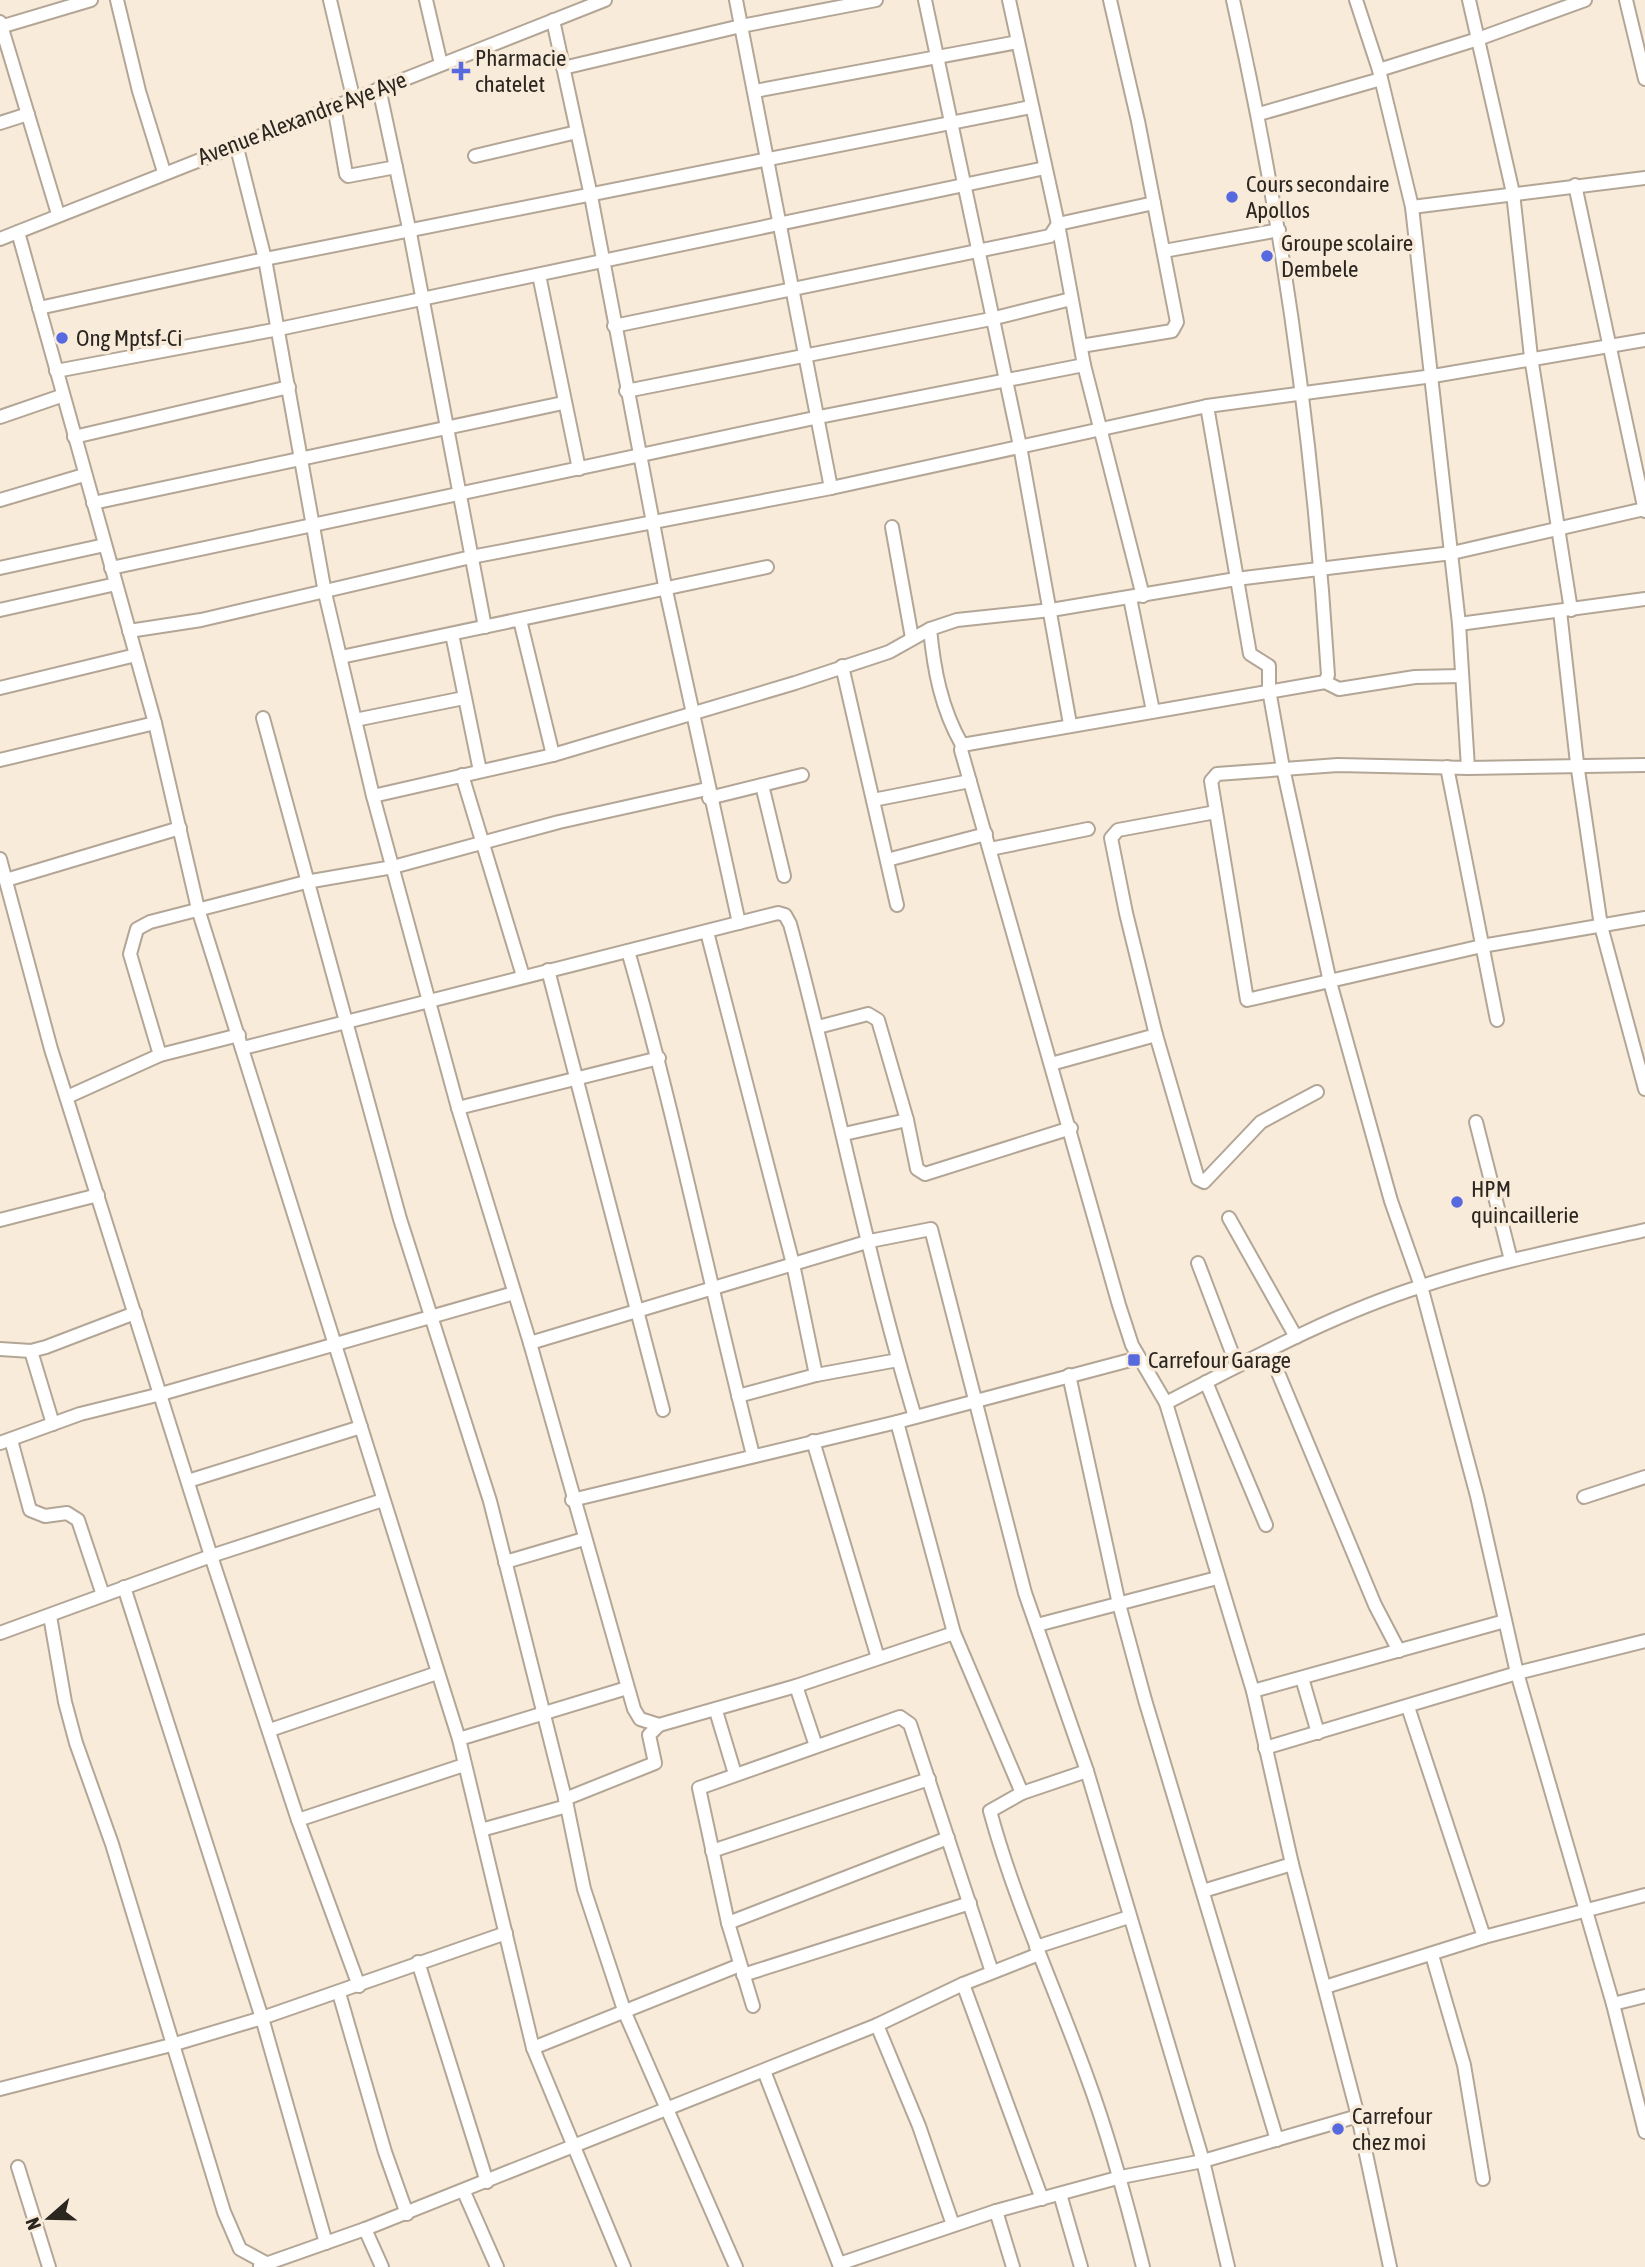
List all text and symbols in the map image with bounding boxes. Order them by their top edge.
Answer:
place label: Pharmacie chatelet [475,45,566,97]
marker: Pharmacie chatelet [453,63,469,79]
street label: Avenue Alexandre Aye Aye [194,66,410,170]
place label: Cours secondaire Apollos [1246,171,1389,223]
marker: Cours secondaire Apollos [1224,189,1240,205]
place label: Groupe scolaire Dembele [1281,230,1413,282]
marker: Groupe scolaire Dembele [1259,248,1275,264]
place label: Ong Mptsf-Ci [76,325,182,351]
marker: Ong Mptsf-Ci [54,330,70,346]
place label: HPM quincaillerie [1471,1176,1579,1228]
marker: HPM quincaillerie [1449,1194,1465,1210]
place label: Carrefour Garage [1148,1347,1291,1373]
marker: Carrefour Garage [1126,1352,1142,1368]
place label: Carrefour chez moi [1352,2103,1433,2155]
marker: Carrefour chez moi [1330,2121,1346,2137]
north arrow [14,2183,84,2253]
text: N [21,2215,45,2233]

